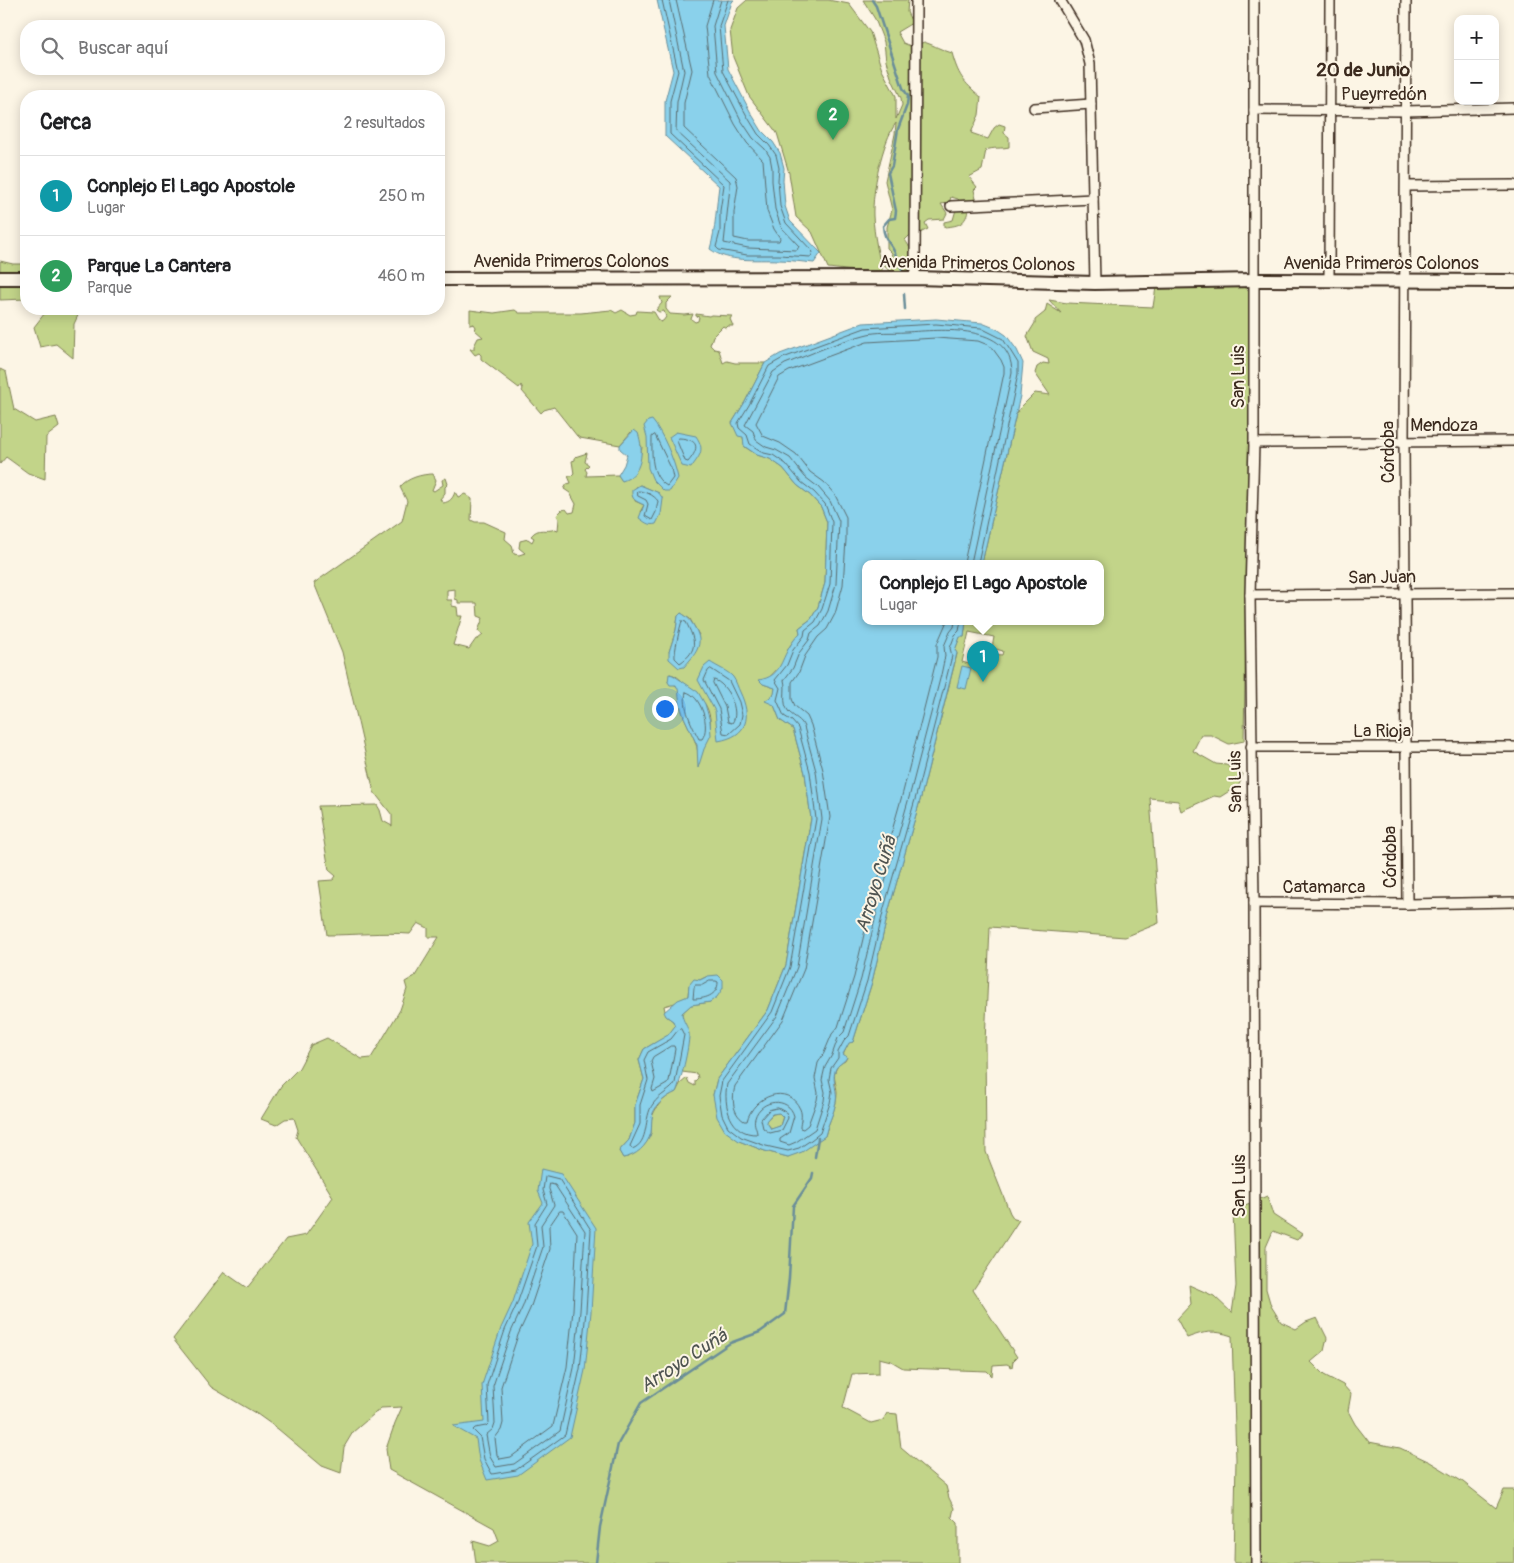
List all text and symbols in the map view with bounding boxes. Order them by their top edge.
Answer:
map controls [1454,15,1499,105]
button: + [1454,15,1499,60]
search box [20,20,445,75]
icon: search [38,34,66,62]
text: Buscar aquí [78,36,169,60]
district label: 20 de Junio [1316,58,1411,82]
button: − [1454,60,1499,105]
street label: Pueyrredón [1341,83,1427,106]
pin: 2 [817,99,849,140]
text: Cerca [40,109,91,136]
text: 2 resultados [343,113,425,133]
text: Conplejo El Lago Apostole [87,174,295,198]
text: 1 [53,186,59,206]
text: 250 m [379,186,425,206]
text: Lugar [87,198,125,218]
street label: Avenida Primeros Colonos [473,250,669,273]
street label: Avenida Primeros Colonos [879,250,1075,277]
street label: Avenida Primeros Colonos [1283,252,1479,275]
text: Parque La Cantera [87,254,231,278]
text: 2 [52,266,60,286]
text: 460 m [378,266,425,286]
text: Parque [87,278,132,298]
street label: San Luis [1227,346,1250,408]
street label: Mendoza [1410,414,1478,437]
street label: Córdoba [1377,421,1400,483]
popup [862,560,1104,625]
street label: San Juan [1348,565,1416,590]
text: Conplejo El Lago Apostole [879,571,1087,595]
text: Lugar [879,595,917,615]
pin: 1 [967,641,999,682]
your location [652,696,678,722]
street label: La Rioja [1353,720,1411,743]
street label: San Luis [1223,750,1248,814]
street label: Córdoba [1379,826,1402,888]
water label: Arroyo Cuñá [850,832,902,935]
street label: Catamarca [1283,876,1365,899]
street label: San Luis [1228,1155,1251,1217]
water label: Arroyo Cuñá [635,1323,733,1398]

